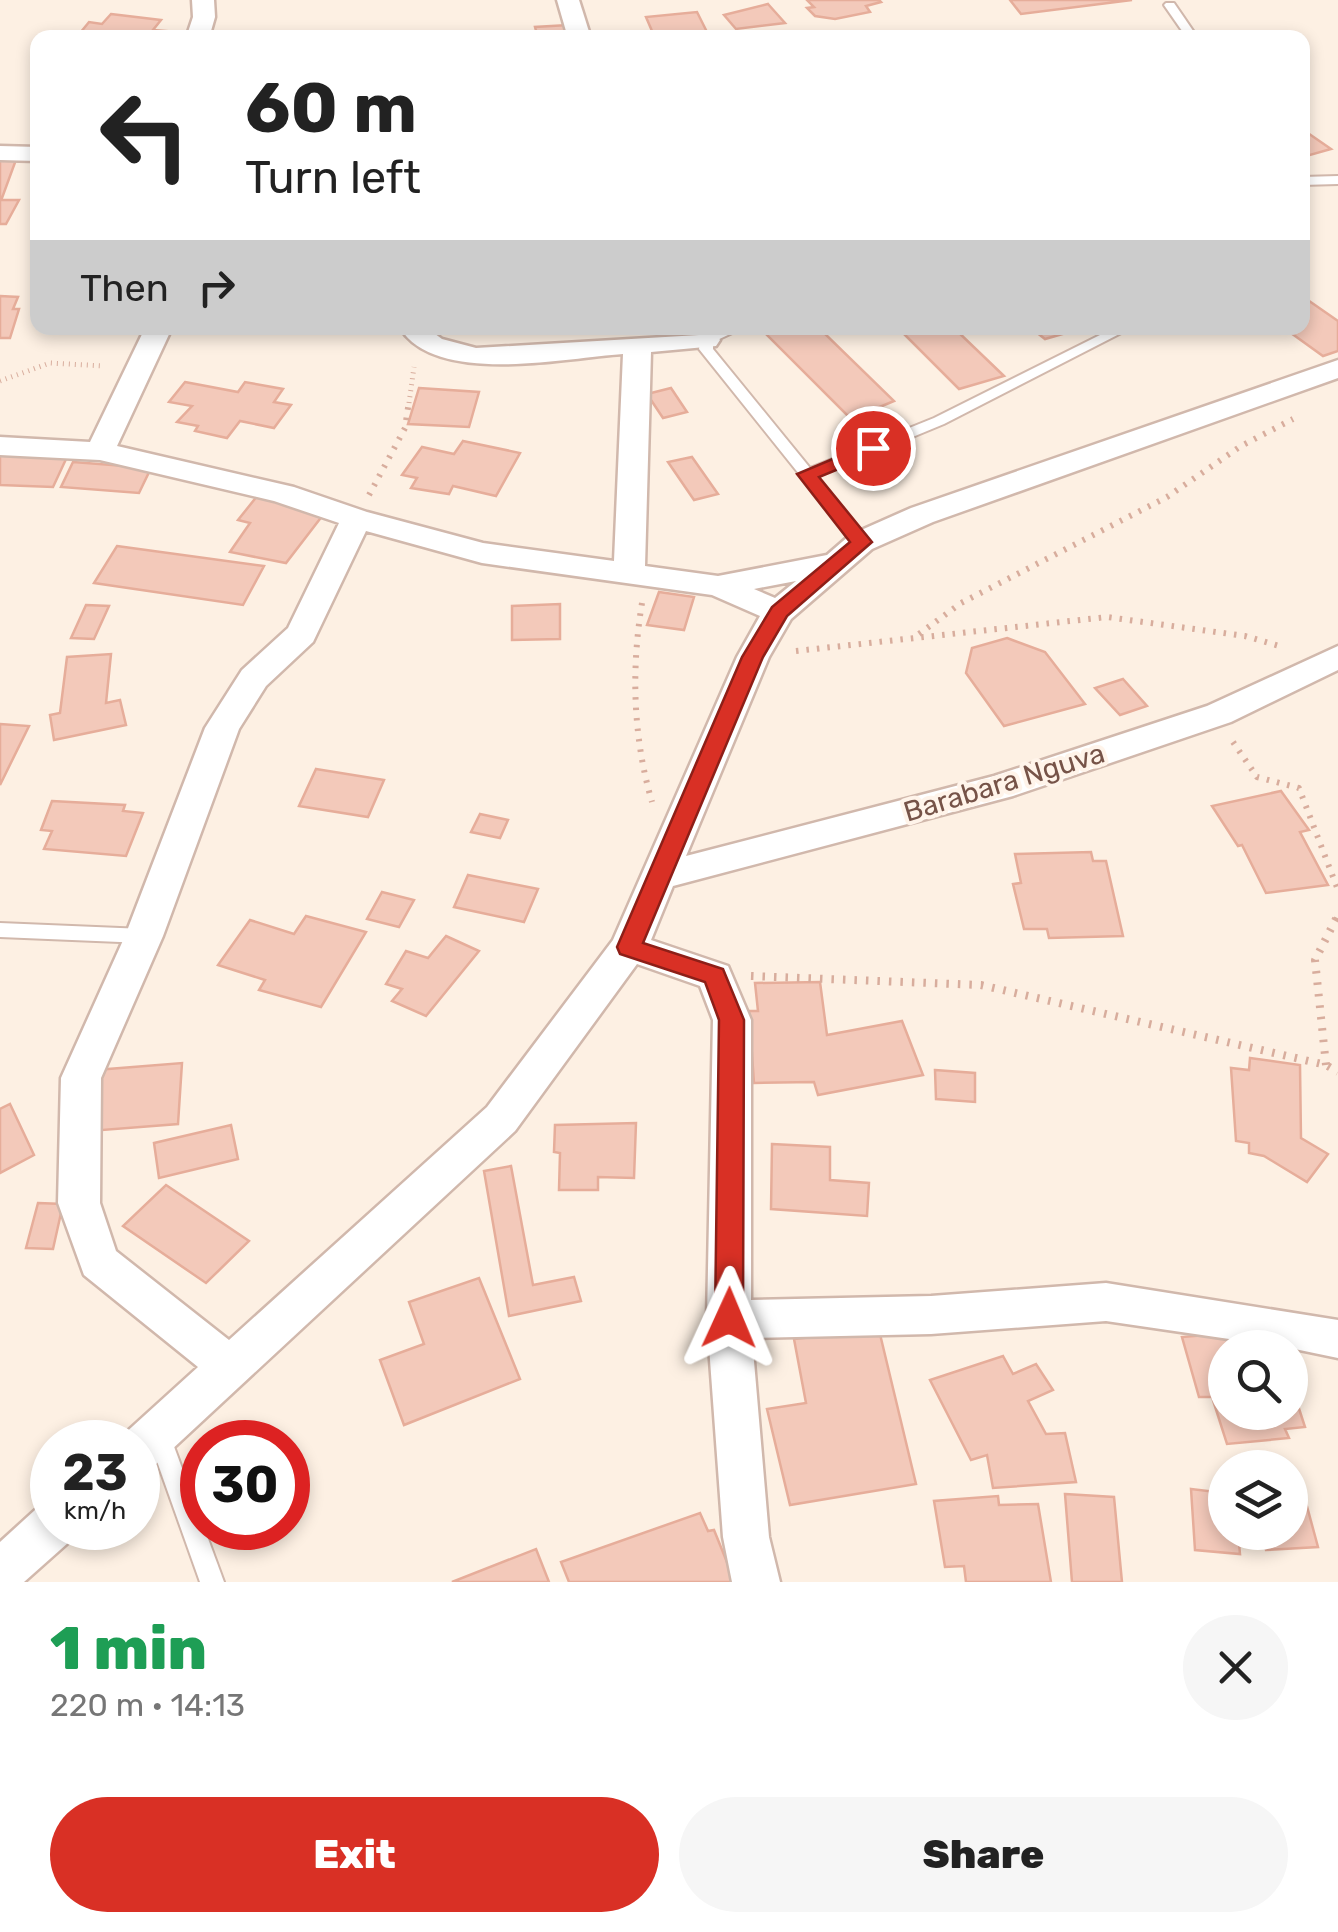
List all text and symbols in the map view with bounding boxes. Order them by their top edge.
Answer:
text: 60 m [245,67,417,150]
icon: left [80,70,210,200]
text: Turn left [245,151,421,204]
icon: right [189,260,244,315]
text: Then [80,265,169,311]
pin [831,406,916,491]
icon: arrive [846,421,901,476]
street label: Barabara Nguva [900,736,1109,829]
position arrow [677,1266,781,1370]
map controls [1208,1330,1308,1550]
button: search [1208,1330,1308,1430]
speed limit sign: 30 [180,1420,310,1550]
text: 23 [62,1443,128,1503]
button: layers [1208,1450,1308,1550]
text: km/h [64,1496,126,1525]
text: 1 min [50,1613,207,1684]
button: close [1183,1615,1288,1720]
text: 220 m · 14:13 [50,1686,245,1724]
button: Exit [50,1797,659,1912]
button: Share [679,1797,1288,1912]

